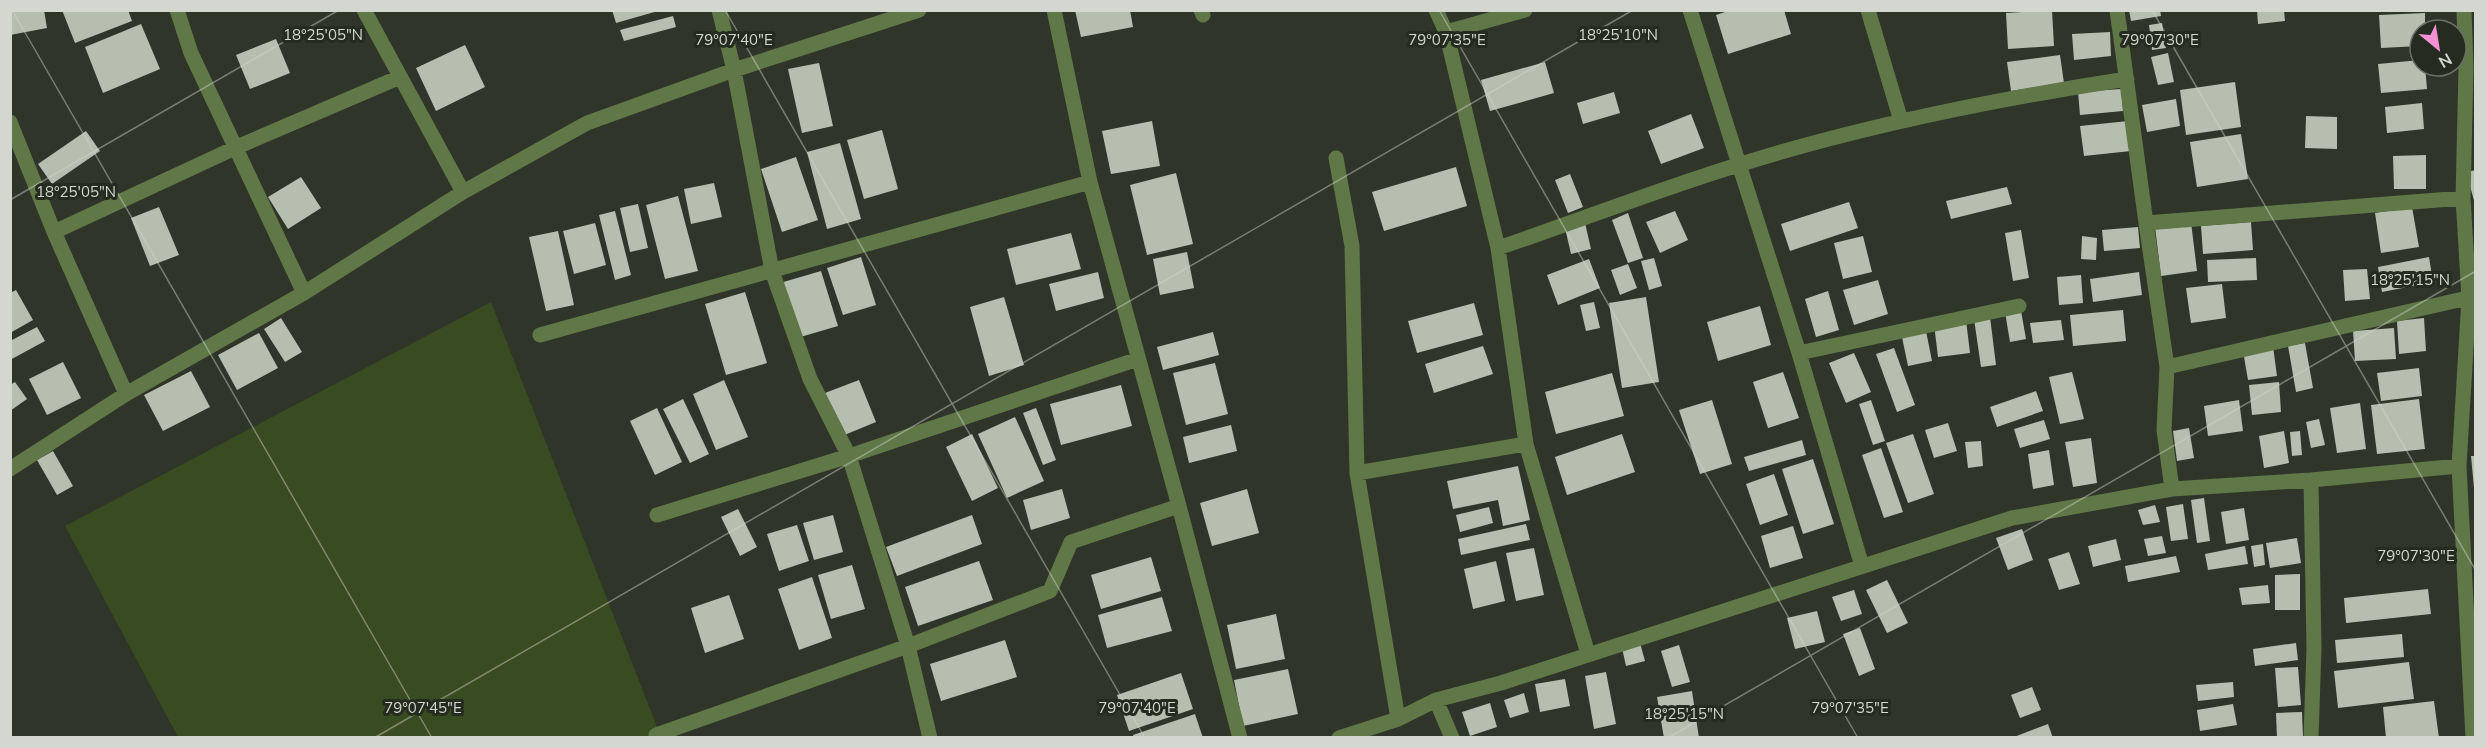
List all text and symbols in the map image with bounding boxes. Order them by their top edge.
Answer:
north arrow [2408,18,2468,78]
text: 18°25'05"N [283,25,363,44]
text: 18°25'10"N [1578,25,1658,44]
text: 79°07'40"E [695,30,773,49]
text: 79°07'35"E [1408,30,1486,49]
text: 79°07'30"E [2121,30,2199,49]
text: N [2435,49,2456,73]
text: 18°25'05"N [36,182,116,201]
text: 18°25'15"N [2370,270,2450,289]
text: 79°07'30"E [2377,546,2455,565]
text: 79°07'45"E [384,698,462,717]
text: 79°07'40"E [1098,698,1176,717]
text: 79°07'35"E [1811,698,1889,717]
text: 18°25'15"N [1644,704,1724,723]

